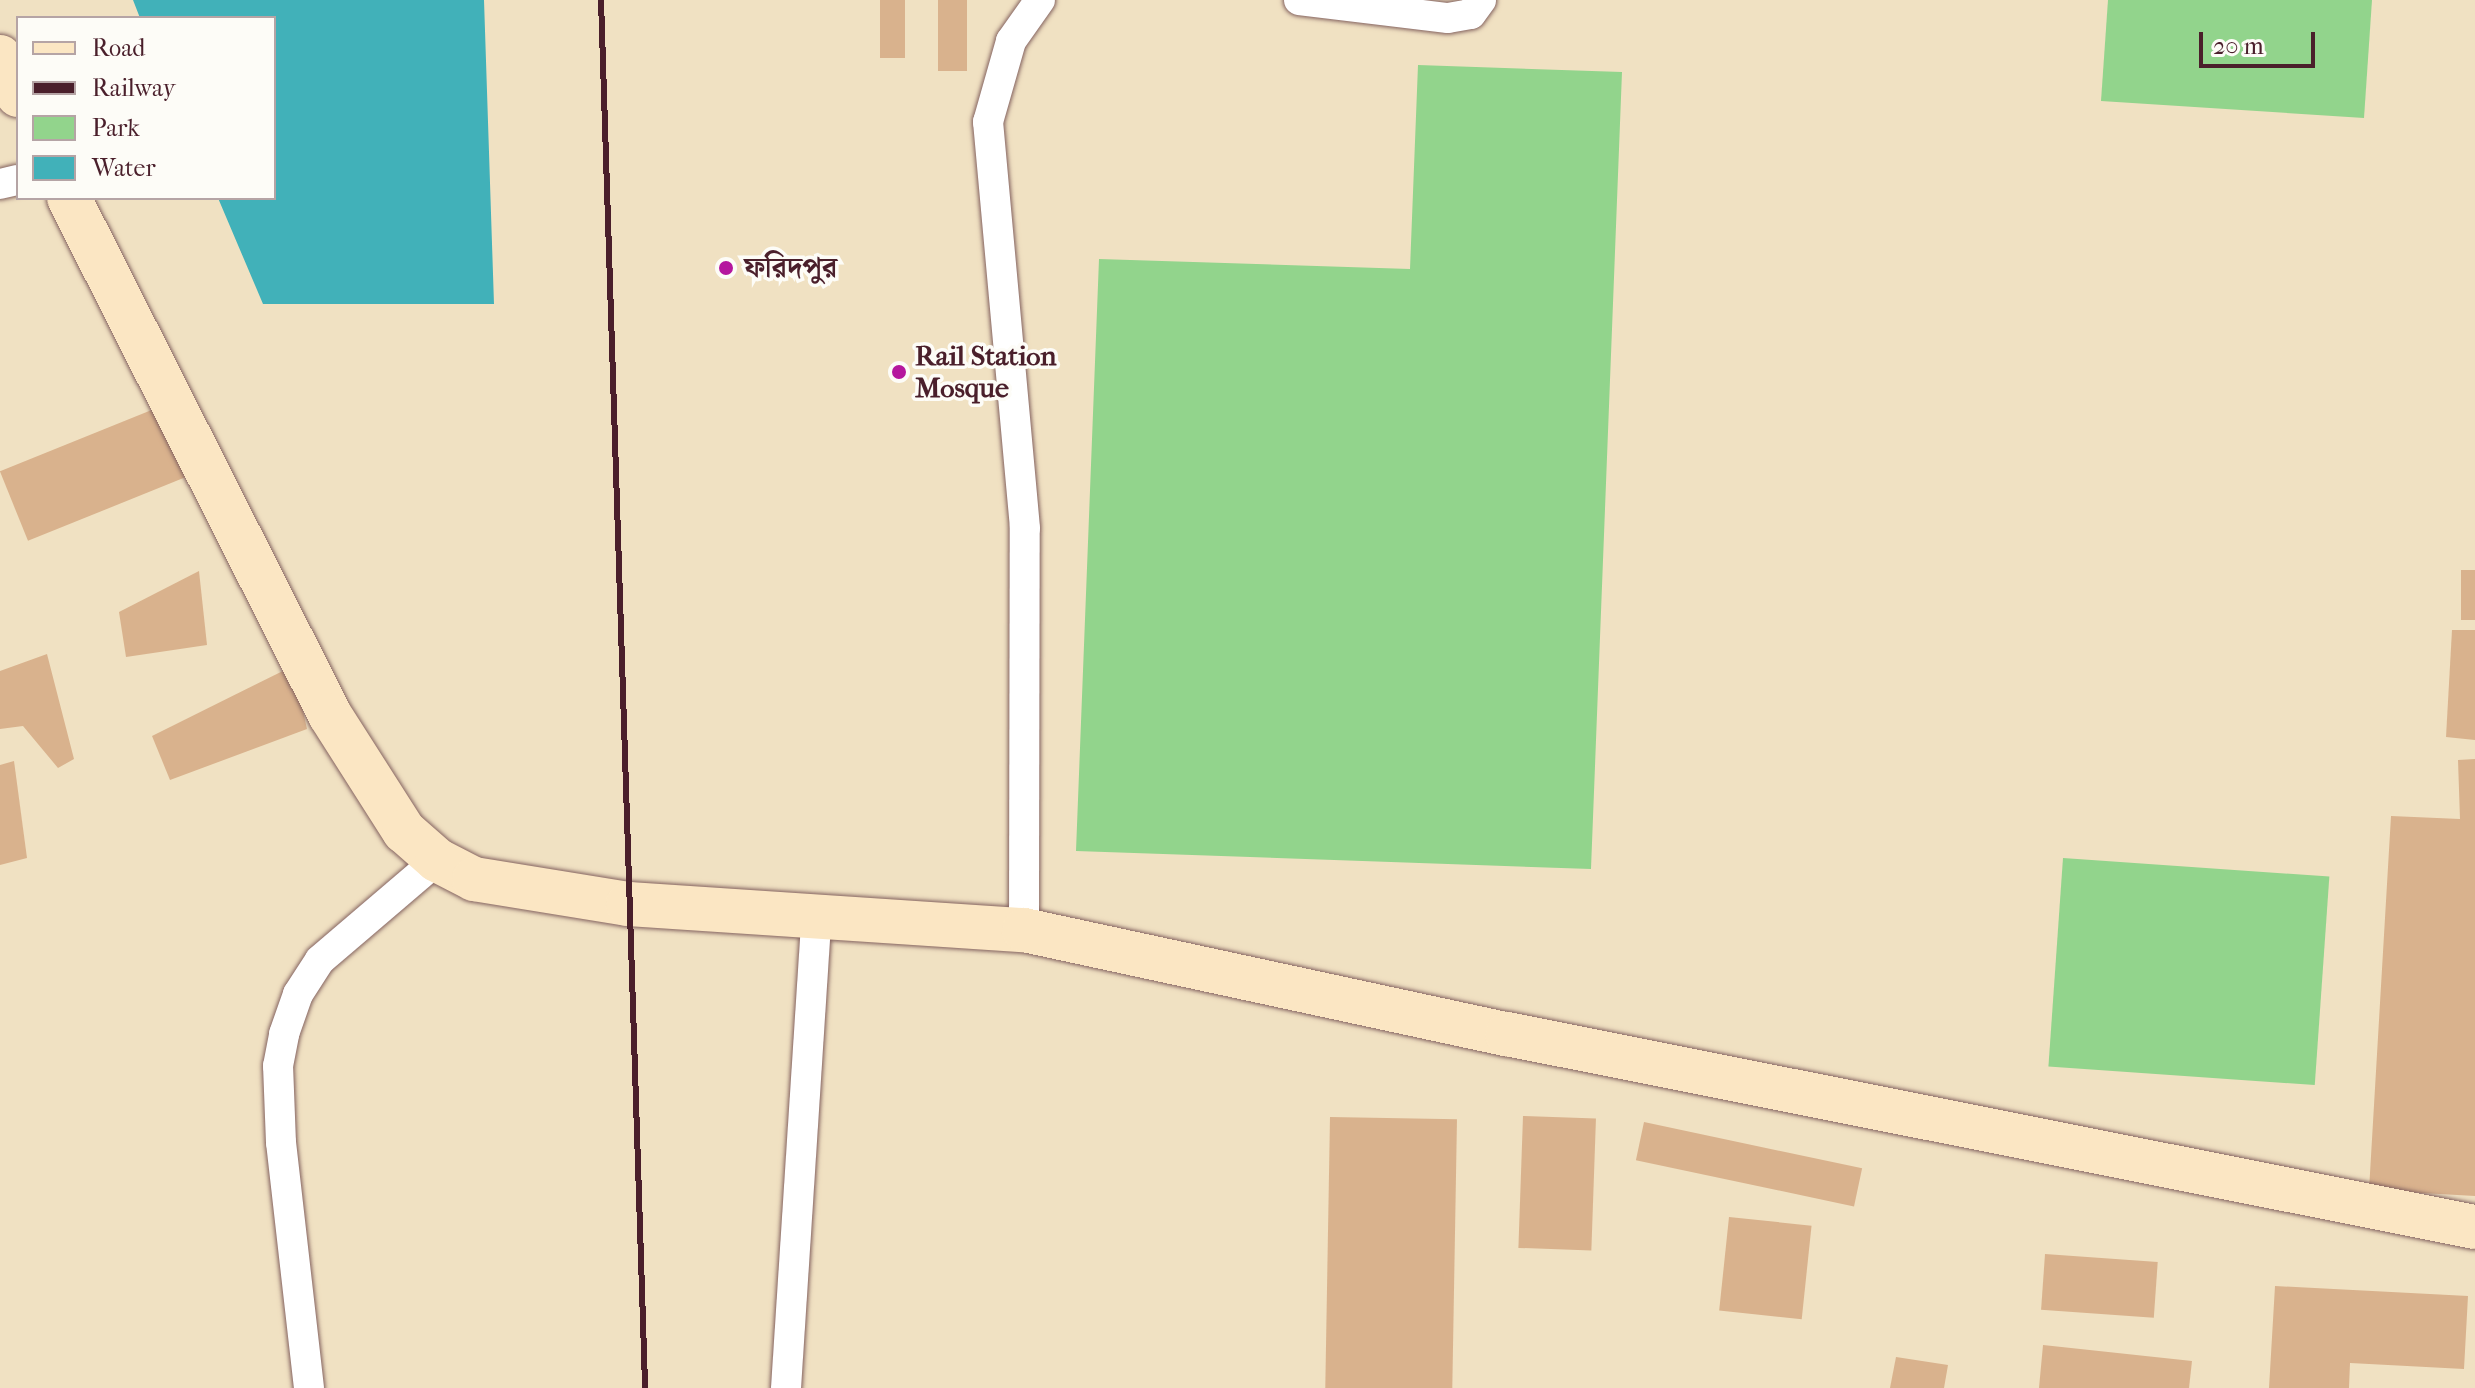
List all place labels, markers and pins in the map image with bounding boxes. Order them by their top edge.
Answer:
place label: ফরিদপুর [744,251,837,285]
marker: ফরিদপুর [715,257,737,279]
place label: Rail Station Mosque [915,339,1056,405]
marker: Rail Station Mosque [890,363,908,381]

